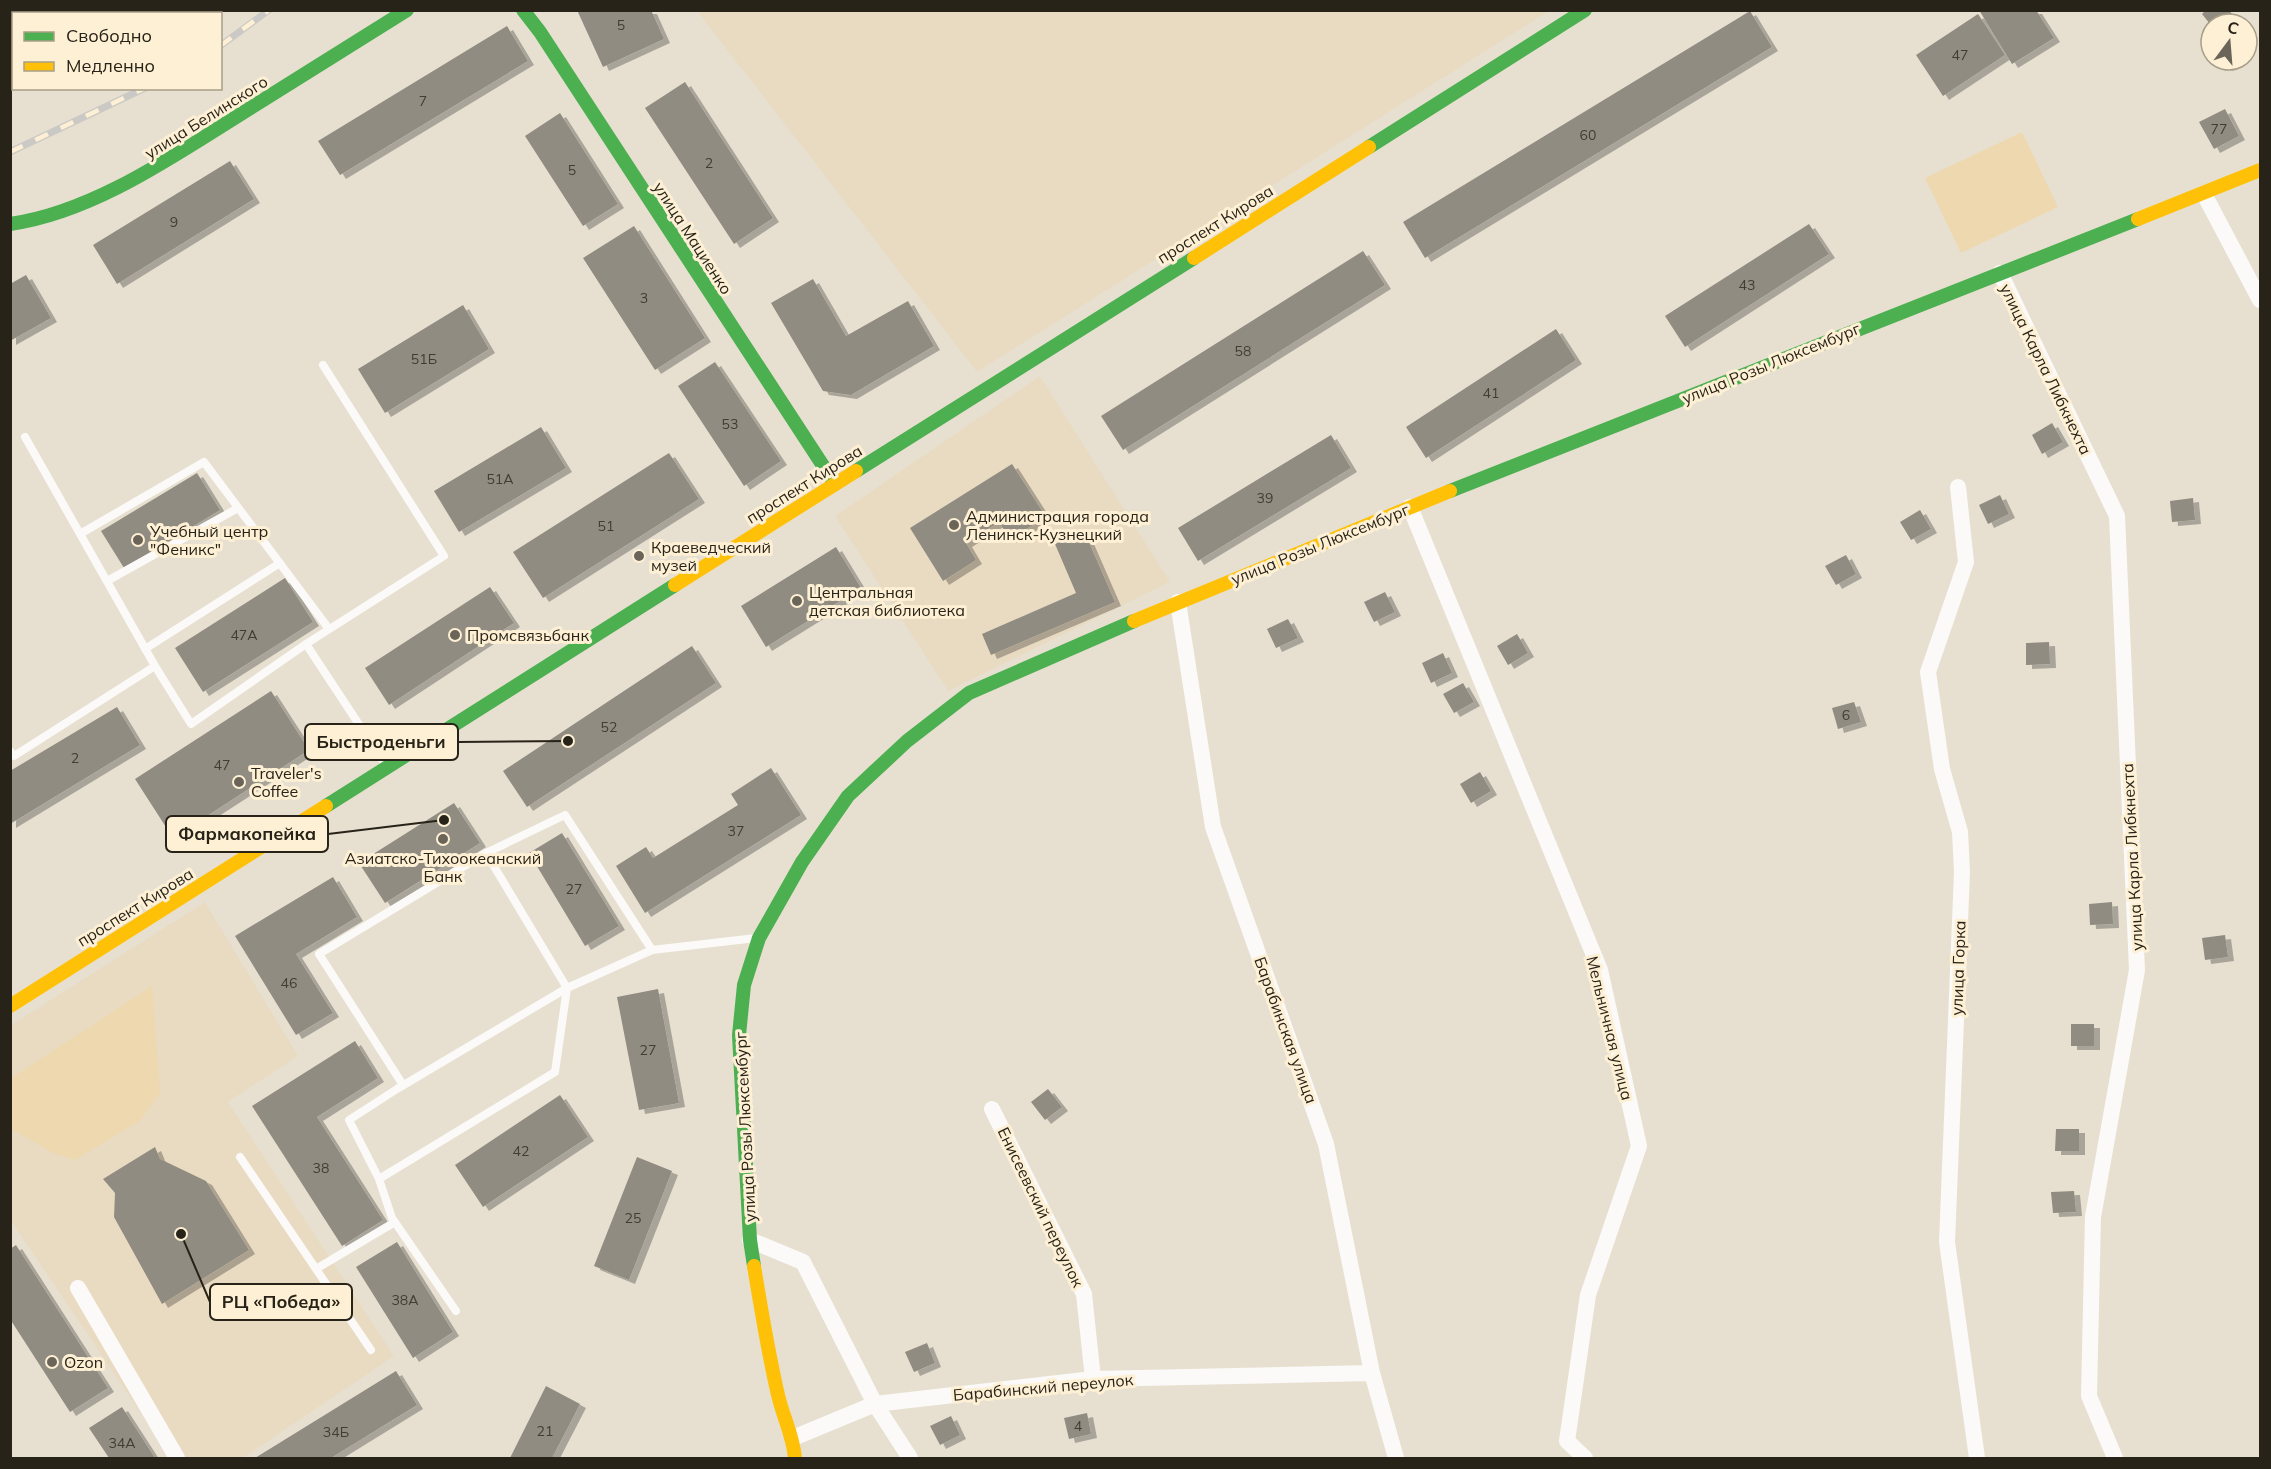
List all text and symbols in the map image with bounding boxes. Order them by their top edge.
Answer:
legend [12,12,222,90]
north arrow [2199,12,2259,72]
house number: 5 [617,16,625,34]
text: С [2225,16,2241,39]
text: Свободно [66,24,152,47]
house number: 47 [1952,46,1968,64]
text: Медленно [66,54,155,77]
street label: улица Белинского [141,71,271,163]
house number: 7 [419,92,427,110]
house number: 77 [2211,120,2227,138]
house number: 60 [1580,126,1596,144]
house number: 2 [705,154,713,172]
house number: 5 [568,161,576,179]
street label: улица Мациенко [649,178,737,298]
street label: проспект Кирова [1153,180,1277,268]
house number: 9 [170,213,178,231]
house number: 43 [1739,276,1755,294]
street label: улица Карла Либкнехта [1996,280,2096,458]
house number: 3 [640,289,648,307]
street label: улица Розы Люксембург [1679,318,1863,408]
house number: 58 [1235,342,1251,360]
house number: 51Б [411,350,437,368]
house number: 41 [1483,384,1499,402]
house number: 53 [722,415,738,433]
street label: проспект Кирова [742,440,866,528]
house number: 51А [486,470,514,488]
house number: 39 [1257,489,1273,507]
street label: улица Розы Люксембург [1228,499,1412,589]
place label: Администрация города Ленинск-Кузнецкий [966,506,1149,544]
house number: 51 [598,517,614,535]
marker: Администрация города Ленинск-Кузнецкий [947,518,961,532]
place label: Учебный центр "Феникс" [149,521,268,559]
marker: Учебный центр "Феникс" [131,533,145,547]
place label: Краеведческий музей [651,537,771,575]
marker: Краеведческий музей [632,549,646,563]
place label: Центральная детская библиотека [809,582,965,620]
marker: Центральная детская библиотека [790,594,804,608]
place label: Промсвязьбанк [467,625,589,645]
house number: 47А [230,626,258,644]
marker: Промсвязьбанк [448,628,462,642]
house number: 6 [1842,706,1850,724]
house number: 52 [601,718,617,736]
callout: Быстроденьги [305,724,458,760]
text: Быстроденьги [316,730,446,753]
house number: 2 [71,749,79,767]
house number: 47 [214,756,230,774]
place label: Traveler's Coffee [251,763,322,801]
street label: улица Карла Либкнехта [2117,763,2147,951]
marker: Traveler's Coffee [232,775,246,789]
callout: Фармакопейка [166,816,328,852]
text: Фармакопейка [178,822,316,845]
house number: 37 [728,822,744,840]
marker: Азиатско-Тихоокеанский Банк [436,832,450,846]
place label: Азиатско-Тихоокеанский Банк [345,848,541,886]
street label: проспект Кирова [73,863,197,951]
house number: 27 [566,880,582,898]
street label: улица Горка [1946,920,1970,1016]
street label: Барабинская улица [1250,954,1322,1106]
street label: Мельничная улица [1582,954,1638,1102]
house number: 46 [281,974,297,992]
street label: улица Розы Люксембург [730,1031,760,1223]
house number: 27 [640,1041,656,1059]
street label: Енисеевский переулок [994,1124,1089,1291]
house number: 42 [513,1142,529,1160]
house number: 38 [313,1159,329,1177]
house number: 25 [625,1209,641,1227]
callout: РЦ «Победа» [210,1284,352,1320]
text: РЦ «Победа» [222,1290,340,1313]
house number: 38А [391,1291,419,1309]
place label: Ozon [64,1352,103,1372]
marker: Ozon [45,1355,59,1369]
street label: Барабинский переулок [952,1369,1134,1405]
house number: 4 [1074,1417,1083,1435]
house number: 21 [537,1422,553,1440]
house number: 34Б [323,1423,349,1441]
house number: 34А [108,1434,136,1452]

